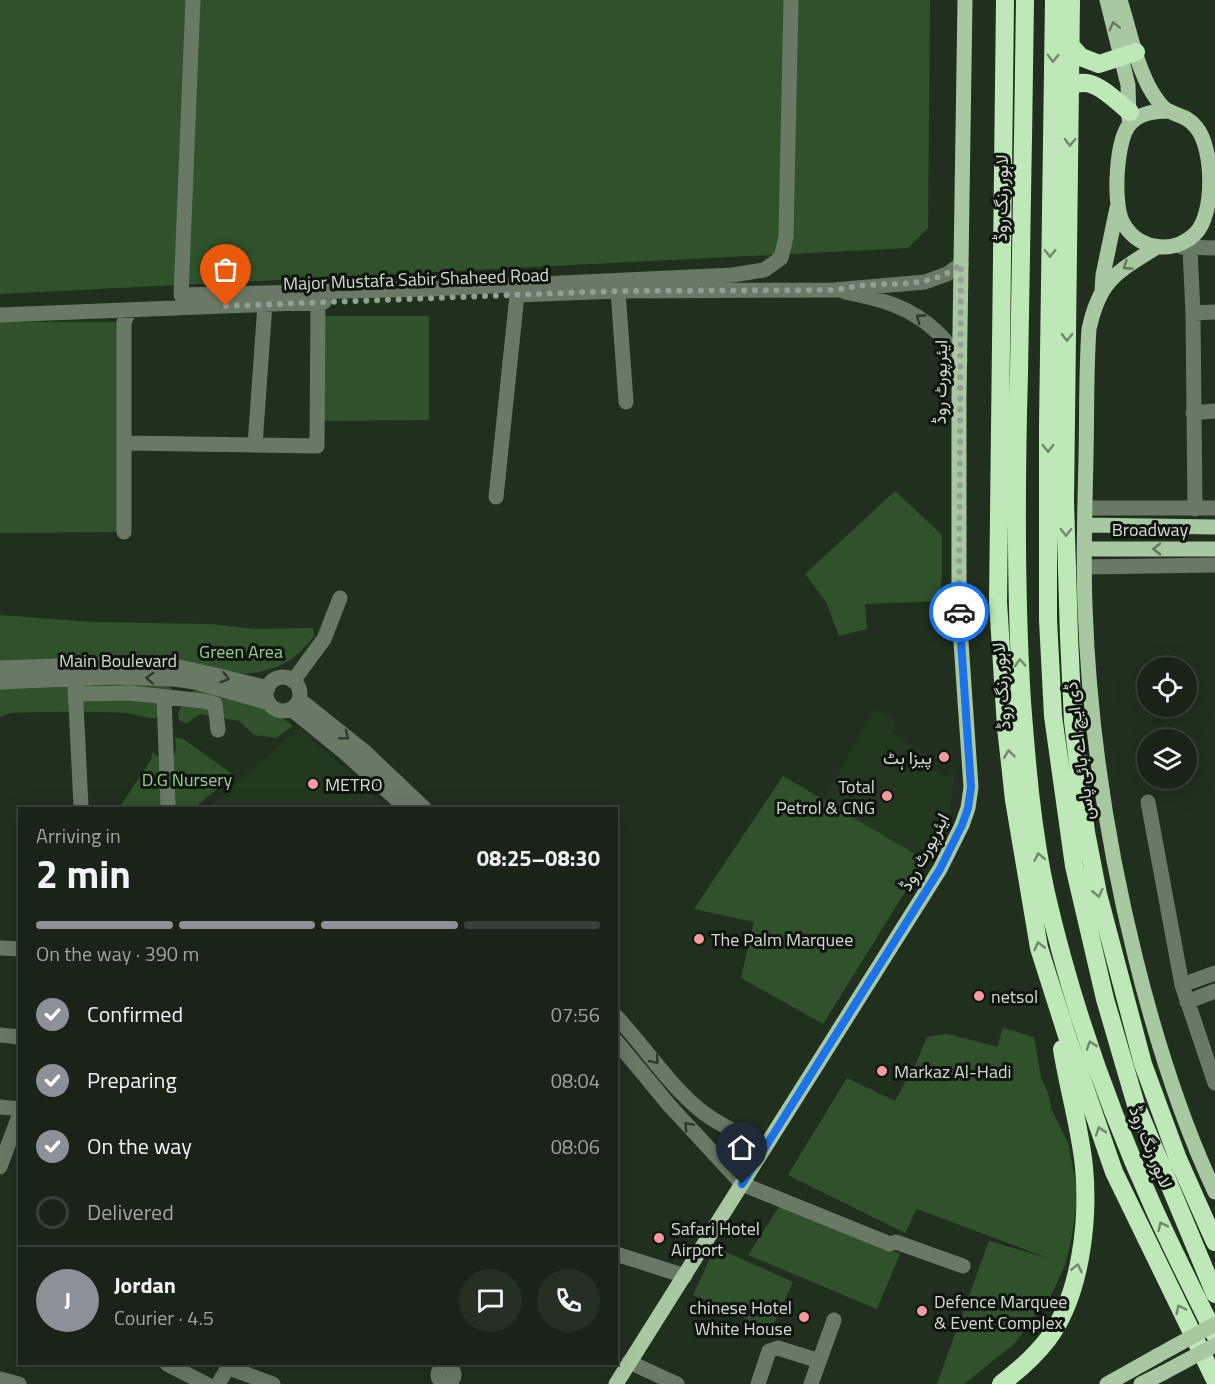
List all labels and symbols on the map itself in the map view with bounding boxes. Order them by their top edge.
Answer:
one-way arrow [1109,22,1121,32]
one-way arrow [1047,54,1059,63]
one-way arrow [1063,138,1076,147]
street label: لاہور رنگ روڈ [987,154,1015,242]
pin [200,244,251,306]
one-way arrow [1044,249,1056,258]
one-way arrow [1122,259,1133,270]
street label: Major Mustafa Sabir Shaheed Road [283,261,549,297]
one-way arrow [915,315,926,326]
one-way arrow [1061,333,1073,342]
street label: ایئرپورٹ روڈ [926,339,954,425]
one-way arrow [1042,444,1054,453]
street label: Broadway [1112,516,1189,543]
one-way arrow [1060,528,1072,537]
one-way arrow [1152,543,1161,555]
courier [929,582,989,642]
park label: Green Area [199,638,283,665]
street label: لاہور رنگ روڈ [984,642,1018,730]
street label: Main Boulevard [59,647,177,674]
one-way arrow [1013,658,1026,667]
one-way arrow [220,670,230,683]
one-way arrow [146,672,155,685]
street label: ڈی ایچ اے بائی پاس [1057,680,1101,822]
one-way arrow [338,728,349,739]
place label: پیزا ہٹ [883,744,932,771]
one-way arrow [1003,749,1016,758]
marker: پیزا ہٹ [937,750,951,764]
park label: D.G Nursery [142,766,233,793]
place label: METRO [325,771,383,798]
place label: Total Petrol & CNG [776,773,875,821]
marker: METRO [306,777,320,791]
marker: Total Petrol & CNG [880,789,894,803]
street label: ایئرپورٹ روڈ [892,808,956,896]
one-way arrow [1034,852,1046,861]
one-way arrow [1091,888,1104,898]
place label: The Palm Marquee [711,926,853,953]
marker: The Palm Marquee [692,932,706,946]
one-way arrow [1033,941,1046,951]
place label: netsol [991,983,1038,1010]
marker: netsol [972,989,986,1003]
one-way arrow [1085,1040,1098,1050]
one-way arrow [647,1053,658,1064]
place label: Markaz Al-Hadi [894,1058,1012,1085]
marker: Markaz Al-Hadi [875,1064,889,1078]
street label: لاہور رنگ روڈ [1122,1102,1180,1192]
one-way arrow [684,1122,695,1133]
pin [716,1122,767,1184]
one-way arrow [1094,1127,1107,1137]
place label: Safari Hotel Airport [671,1215,760,1263]
one-way arrow [1158,1221,1169,1232]
marker: Safari Hotel Airport [652,1231,666,1245]
one-way arrow [1069,1263,1082,1273]
place label: Defence Marquee & Event Complex [934,1288,1067,1336]
place label: chinese Hotel White House [689,1294,792,1342]
marker: Defence Marquee & Event Complex [915,1304,929,1318]
one-way arrow [1176,1304,1188,1315]
marker: chinese Hotel White House [797,1310,811,1324]

